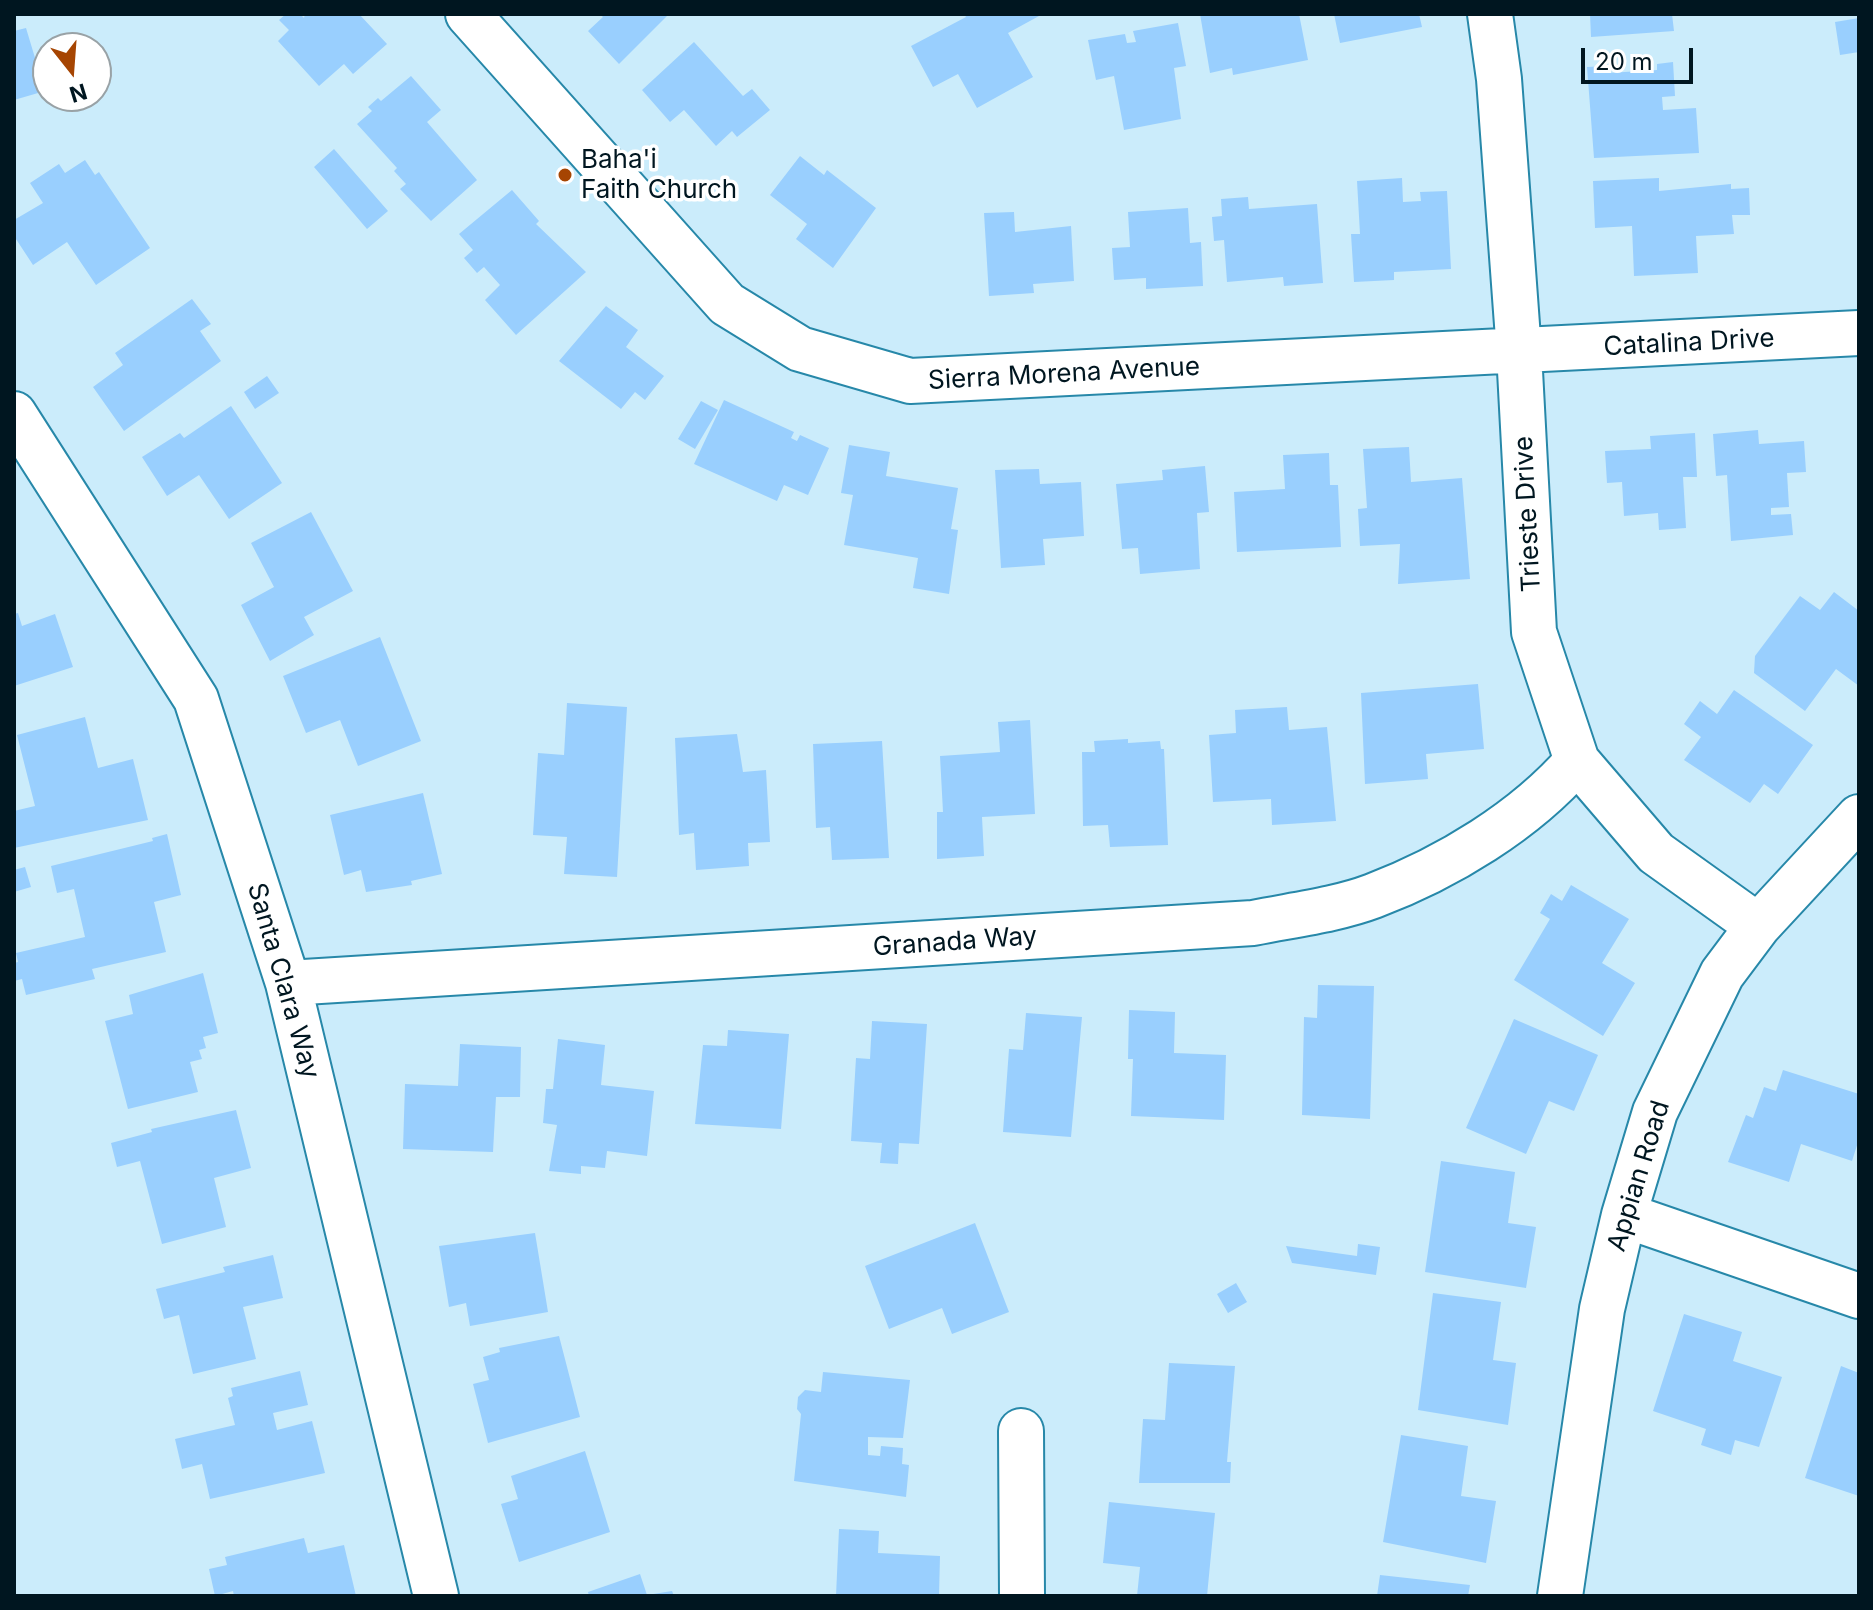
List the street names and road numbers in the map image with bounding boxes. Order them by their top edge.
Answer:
street label: Catalina Drive [1603,323,1775,363]
street label: Sierra Morena Avenue [927,351,1201,397]
street label: Trieste Drive [1508,435,1548,593]
street label: Santa Clara Way [240,880,326,1082]
street label: Granada Way [872,921,1038,963]
street label: Appian Road [1601,1097,1677,1255]

